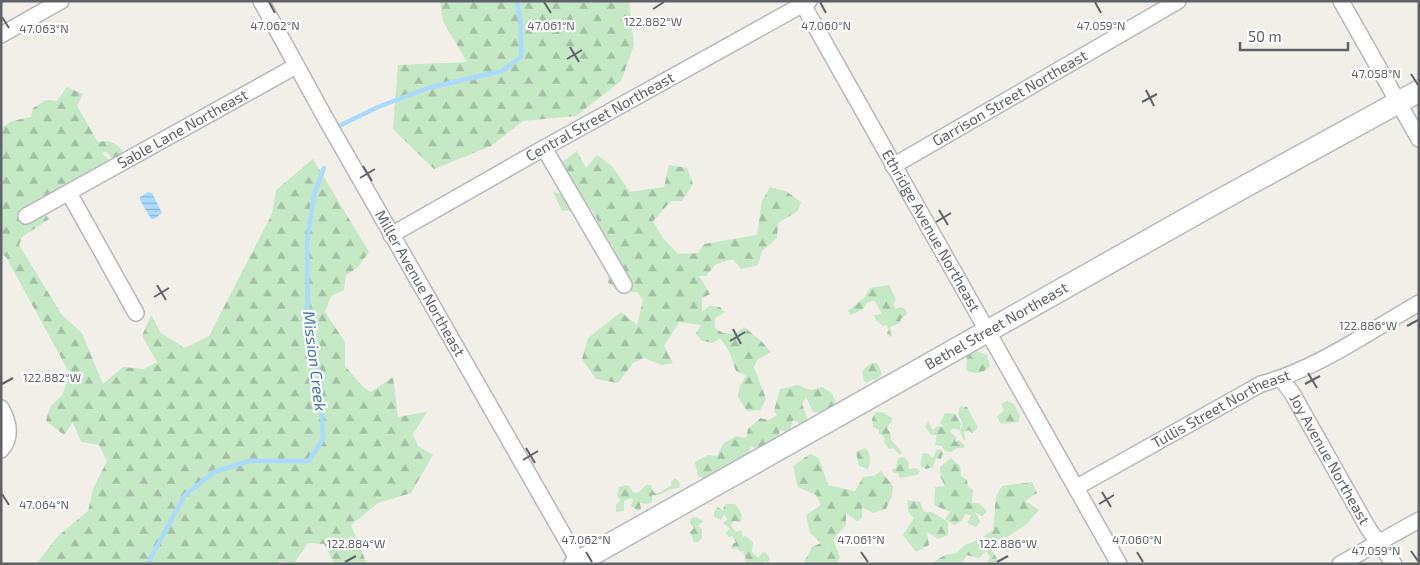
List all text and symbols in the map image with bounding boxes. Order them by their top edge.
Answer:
text: 122.882°W [624,14,682,28]
text: 47.062°N [250,18,300,32]
text: 47.061°N [527,18,575,32]
text: 47.060°N [801,18,851,32]
text: 47.059°N [1076,18,1126,32]
scale bar [1240,20,1348,52]
text: 47.063°N [19,21,69,35]
text: 50 m [1248,27,1282,45]
street label: Garrison Street Northeast [929,45,1090,149]
text: 47.058°N [1351,66,1401,80]
street label: Central Street Northeast [522,68,677,165]
street label: Sable Lane Northeast [114,85,251,172]
street label: Ethridge Avenue Northeast [879,146,985,315]
street label: Miller Avenue Northeast [372,207,470,359]
street label: Bethel Street Northeast [921,278,1071,373]
water label: Mission Creek [300,310,331,412]
text: 122.886°W [1339,318,1397,332]
street label: Tullis Street Northeast [1148,365,1293,451]
text: 122.882°W [23,370,81,384]
street label: Joy Avenue Northeast [1286,390,1374,528]
text: 47.064°N [19,497,69,511]
text: 47.062°N [561,532,611,546]
text: 47.061°N [837,532,885,546]
text: 47.060°N [1112,532,1162,546]
text: 122.884°W [327,536,385,550]
text: 122.886°W [979,536,1037,550]
text: 47.059°N [1351,543,1401,557]

